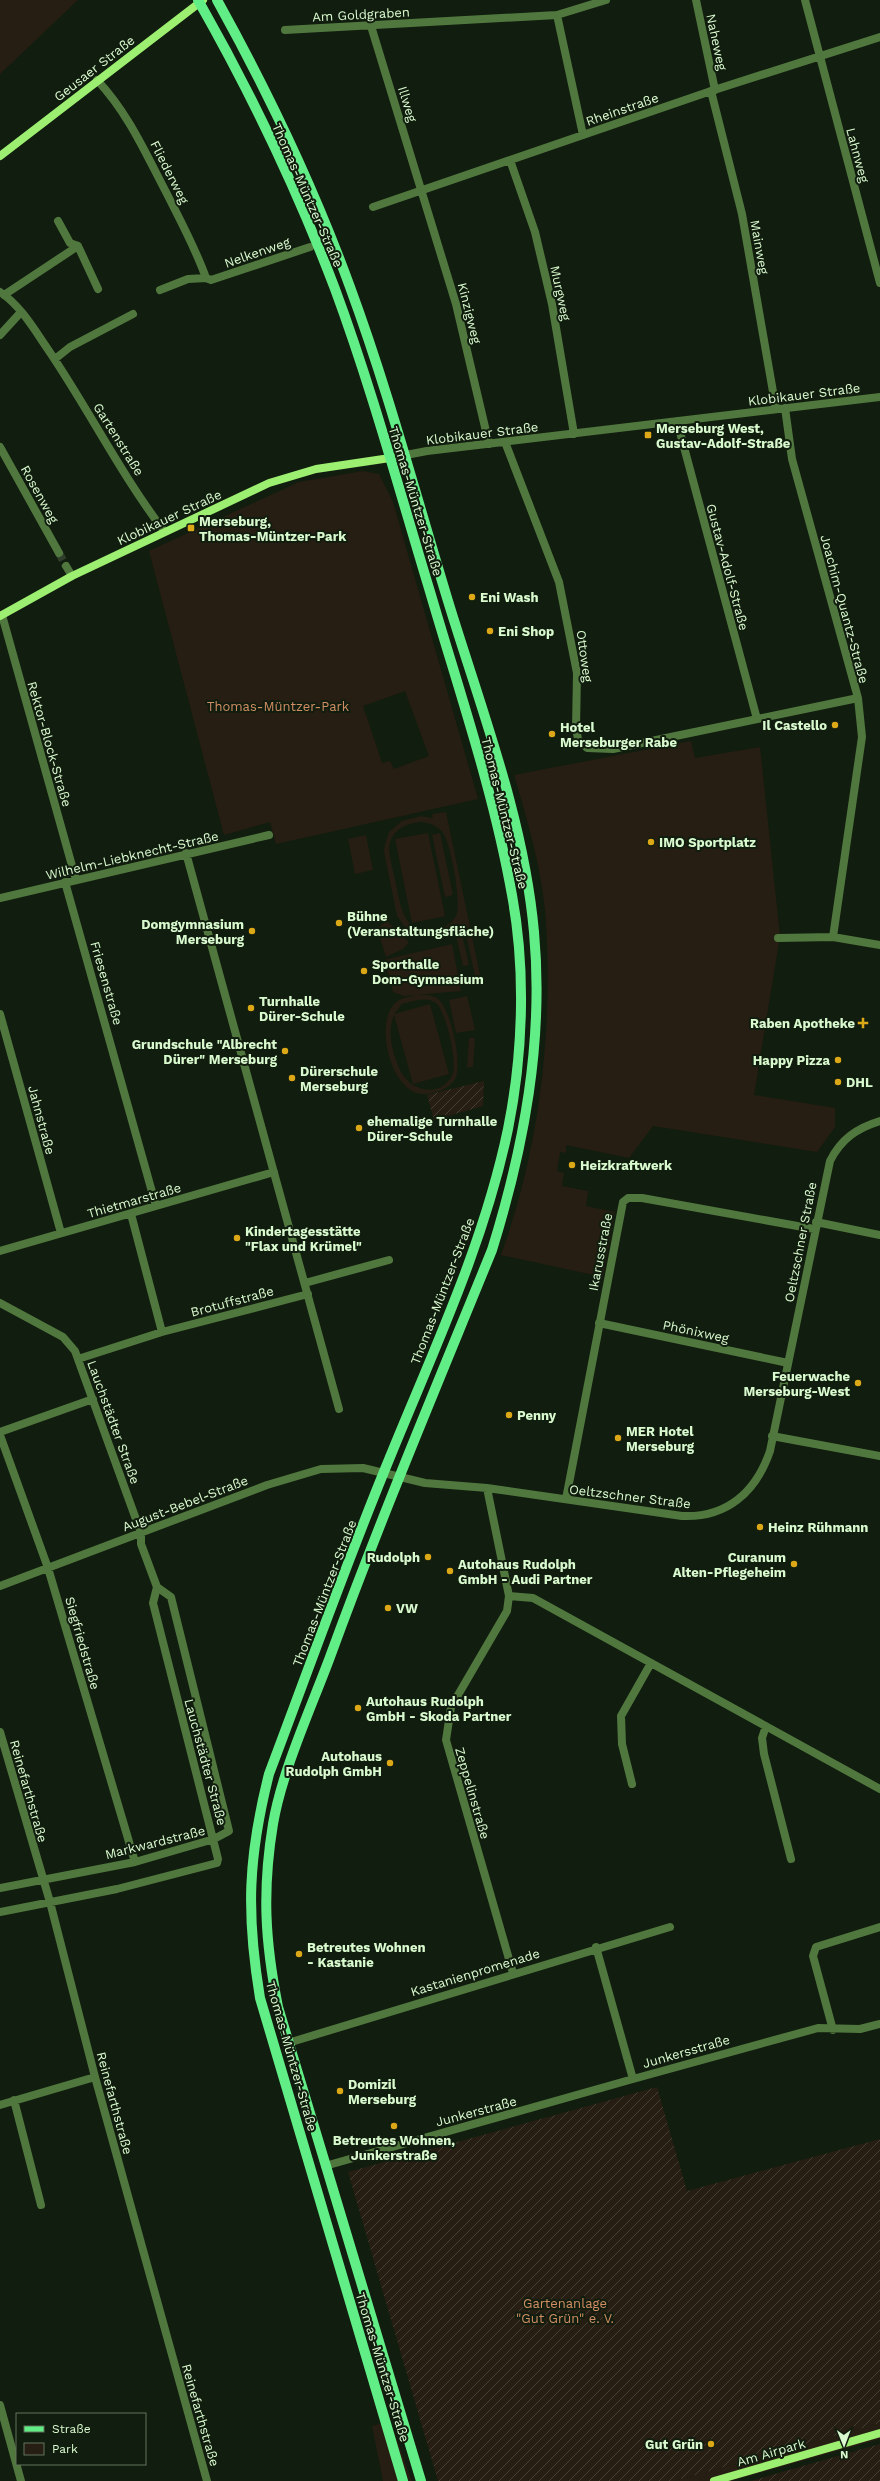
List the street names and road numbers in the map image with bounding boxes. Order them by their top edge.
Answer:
street label: Am Goldgraben [312,4,410,25]
street label: Naheweg [703,13,730,72]
street label: Geusaer Straße [51,32,137,104]
street label: Illweg [395,84,420,124]
street label: Rheinstraße [584,90,661,129]
street label: Thomas-Müntzer-Straße [269,121,346,269]
street label: Lahnweg [843,126,872,184]
street label: Fliederweg [147,138,192,206]
street label: Mainweg [747,219,772,275]
street label: Nelkenweg [222,234,292,271]
street label: Murgweg [547,264,574,322]
street label: Kinzigweg [455,281,484,345]
street label: Klobikauer Straße [747,380,861,409]
street label: Gartenstraße [90,400,147,478]
street label: Klobikauer Straße [425,419,539,448]
street label: Thomas-Müntzer-Straße [386,424,445,578]
street label: Rosenweg [18,463,62,526]
street label: Klobikauer Straße [115,487,224,548]
street label: Gustav-Adolf-Straße [703,502,752,632]
street label: Joachim-Quantz-Straße [817,533,872,685]
street label: Ottoweg [573,629,596,683]
street label: Rektor-Block-Straße [24,680,75,809]
street label: Thomas-Müntzer-Straße [478,736,531,891]
street label: Wilhelm-Liebknecht-Straße [44,828,220,883]
street label: Friesenstraße [87,940,126,1027]
street label: Jahnstraße [25,1084,58,1156]
street label: Thietmarstraße [85,1180,183,1221]
street label: Oeltzschner Straße [781,1181,820,1304]
street label: Ikarusstraße [586,1212,615,1292]
street label: Thomas-Müntzer-Straße [408,1216,477,1367]
street label: Brotuffstraße [189,1283,275,1320]
street label: Phönixweg [661,1317,730,1346]
street label: Lauchstädter Straße [84,1358,143,1486]
street label: August-Bebel-Straße [120,1473,250,1534]
street label: Oeltzschner Straße [568,1482,692,1511]
street label: Thomas-Müntzer-Straße [290,1518,359,1669]
street label: Siegfriedstraße [62,1595,103,1691]
street label: Lauchstädter Straße [181,1697,230,1827]
street label: Reinefarthstraße [7,1738,50,1844]
street label: Zeppelinstraße [452,1745,493,1841]
street label: Markwardstraße [103,1823,207,1862]
street label: Kastanienpromenade [409,1946,542,1999]
street label: Thomas-Müntzer-Straße [263,1979,320,2133]
street label: Junkersstraße [641,2032,732,2071]
street label: Reinefarthstraße [94,2050,135,2156]
street label: Junkerstraße [434,2093,518,2130]
street label: Thomas-Müntzer-Straße [353,2290,412,2444]
street label: Reinefarthstraße [179,2362,222,2468]
street label: Am Airpark [735,2435,808,2469]

